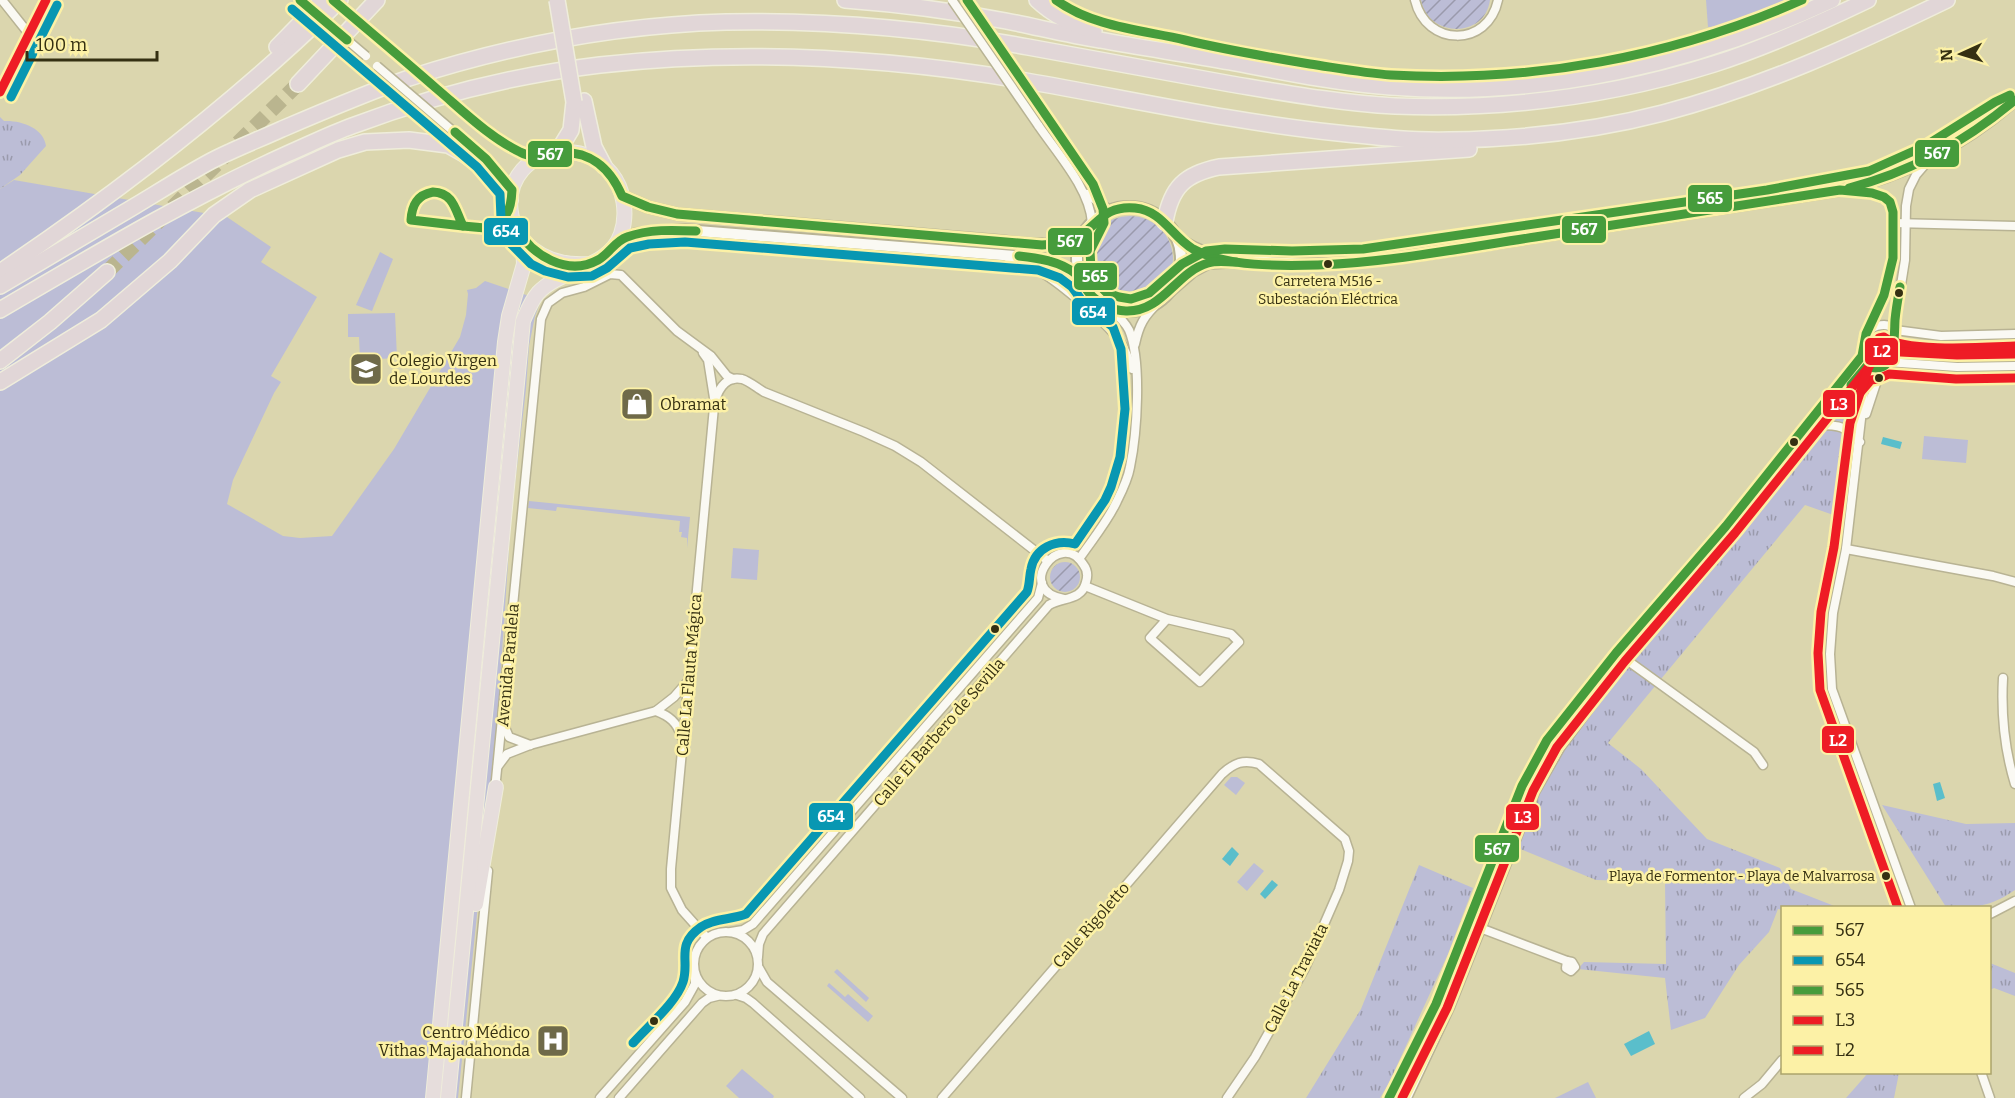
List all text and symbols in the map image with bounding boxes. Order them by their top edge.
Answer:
scale bar [27,24,158,62]
north arrow [1931,24,1991,84]
text: 100 m [36,34,87,56]
text: N [1937,48,1956,62]
line badge: 567 [1914,139,1960,168]
line badge: 567 [527,140,573,168]
text: 567 [1924,144,1951,163]
text: 567 [537,145,564,164]
line badge: 565 [1687,184,1733,213]
text: 565 [1697,189,1724,208]
line badge: 567 [1561,215,1607,244]
line badge: 654 [483,217,529,246]
text: 567 [1571,220,1598,239]
text: 654 [492,222,520,241]
line badge: 567 [1047,227,1093,256]
text: 567 [1057,232,1084,251]
marker: Carretera M516 - Subestación Eléctrica [1322,258,1334,270]
line badge: 565 [1073,262,1118,291]
text: 565 [1082,267,1109,286]
place label: Carretera M516 - Subestación Eléctrica [1258,273,1398,308]
unlabelled marker [1893,287,1905,299]
line badge: 654 [1071,297,1116,326]
text: 654 [1079,303,1107,322]
line badge: L2 [1864,337,1899,366]
text: L2 [1873,342,1891,361]
school or university icon: Colegio Virgen de Lourdes [348,351,384,387]
place label: Colegio Virgen de Lourdes [389,351,497,388]
unlabelled marker [1873,372,1885,384]
shop icon: Obramat [619,386,655,422]
line badge: L3 [1822,389,1856,418]
place label: Obramat [660,395,726,414]
text: L3 [1830,395,1848,414]
unlabelled marker [1788,436,1800,448]
street label: Calle La Flauta Mágica [672,593,706,757]
street label: Avenida Paralela [493,603,523,727]
unlabelled marker [989,623,1001,635]
street label: Calle El Barbero de Sevilla [869,654,1009,810]
line badge: L2 [1821,725,1855,754]
text: L2 [1829,731,1847,750]
line badge: 654 [808,802,854,831]
line badge: L3 [1505,803,1540,831]
text: 654 [817,807,845,826]
text: L3 [1514,808,1532,827]
line badge: 567 [1474,834,1520,863]
text: 567 [1484,840,1511,859]
place label: Playa de Formentor - Playa de Malvarrosa [1609,868,1875,885]
marker: Playa de Formentor - Playa de Malvarrosa [1880,870,1892,882]
street label: Calle Rigoletto [1049,878,1133,972]
legend [1781,906,1991,1074]
text: 567 [1835,919,1864,941]
street label: Calle La Traviata [1260,920,1332,1036]
text: 654 [1835,949,1866,971]
text: 565 [1835,979,1864,1001]
text: L3 [1835,1009,1855,1031]
unlabelled marker [648,1015,660,1027]
place label: Centro Médico Vithas Majadahonda [379,1023,530,1060]
hospital icon: Centro Médico Vithas Majadahonda [535,1023,571,1059]
text: L2 [1835,1039,1855,1061]

